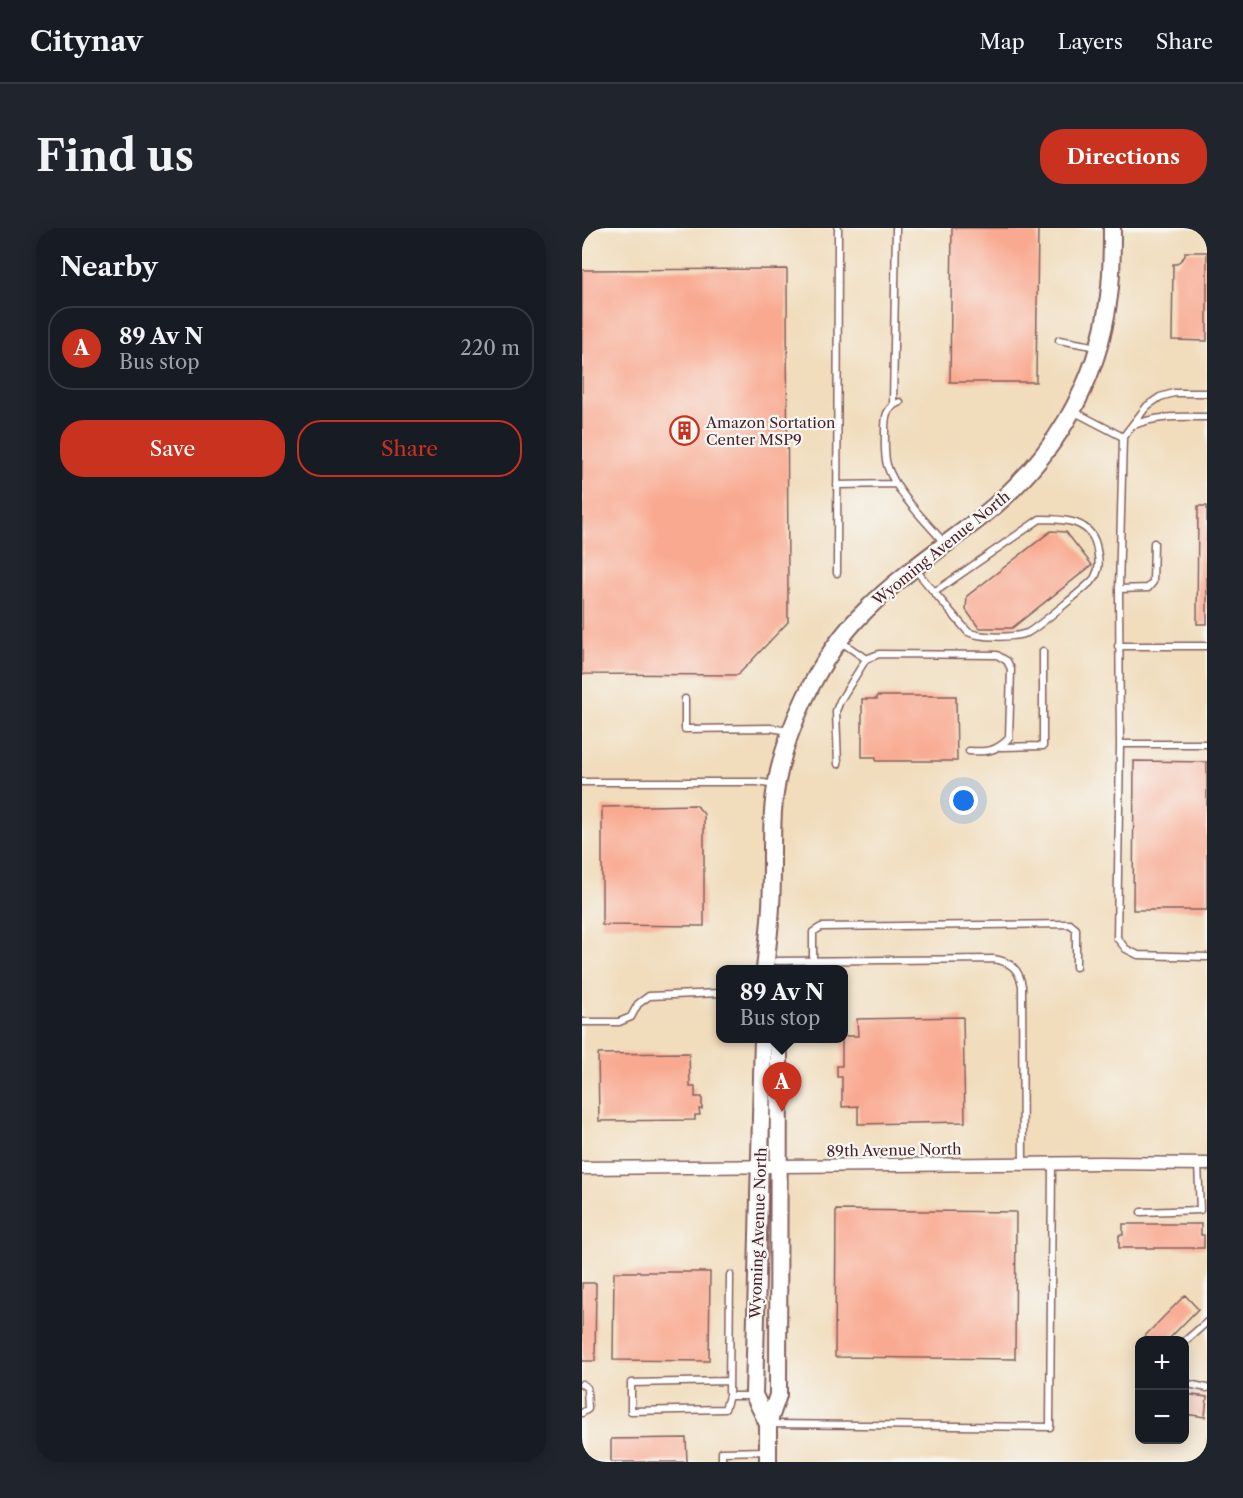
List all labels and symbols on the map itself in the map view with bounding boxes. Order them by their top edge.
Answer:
place label: Amazon Sortation Center MSP9 [705,413,836,449]
building icon: Amazon Sortation Center MSP9 [669,415,701,447]
street label: Wyoming Avenue North [868,486,1014,610]
your location [949,786,978,815]
pin: A [762,1062,802,1112]
street label: 89th Avenue North [826,1139,962,1161]
street label: Wyoming Avenue North [745,1146,771,1320]

